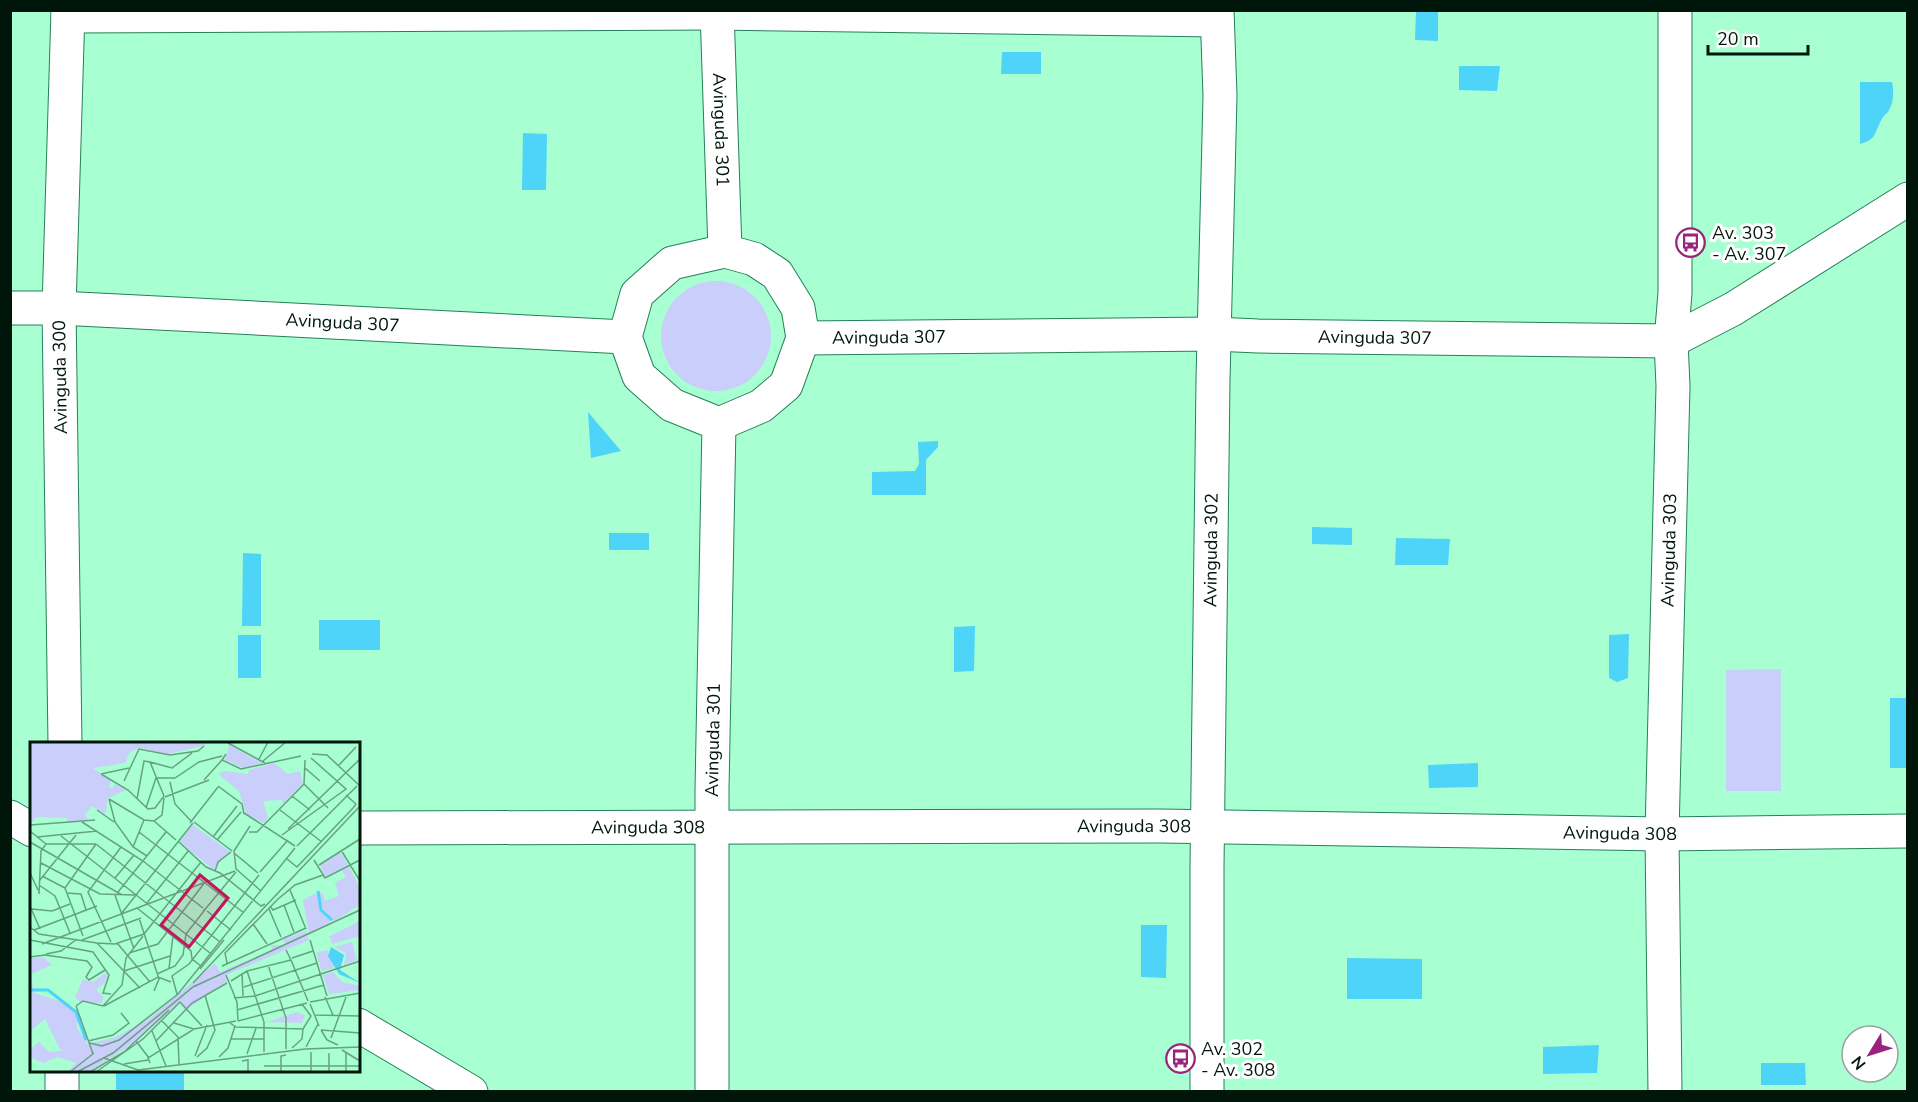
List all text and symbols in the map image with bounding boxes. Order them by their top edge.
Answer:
scale bar [1708,18,1808,56]
text: 20 m [1717,27,1759,51]
street label: Avinguda 301 [707,72,735,187]
place label: Av. 303 - Av. 307 [1712,221,1786,266]
bus stop icon: Av. 303 - Av. 307 [1675,227,1707,259]
street label: Avinguda 307 [285,308,400,337]
street label: Avinguda 300 [47,320,73,434]
street label: Avinguda 307 [832,325,946,350]
street label: Avinguda 307 [1318,325,1432,350]
street label: Avinguda 302 [1198,493,1224,607]
street label: Avinguda 303 [1656,493,1682,607]
street label: Avinguda 301 [700,683,726,797]
inset map [30,742,360,1072]
street label: Avinguda 308 [1077,814,1191,838]
street label: Avinguda 308 [591,815,705,839]
street label: Avinguda 308 [1563,820,1677,846]
north arrow [1840,1024,1900,1084]
place label: Av. 302 - Av. 308 [1201,1037,1275,1082]
bus stop icon: Av. 302 - Av. 308 [1164,1043,1196,1075]
text: N [1847,1051,1871,1074]

